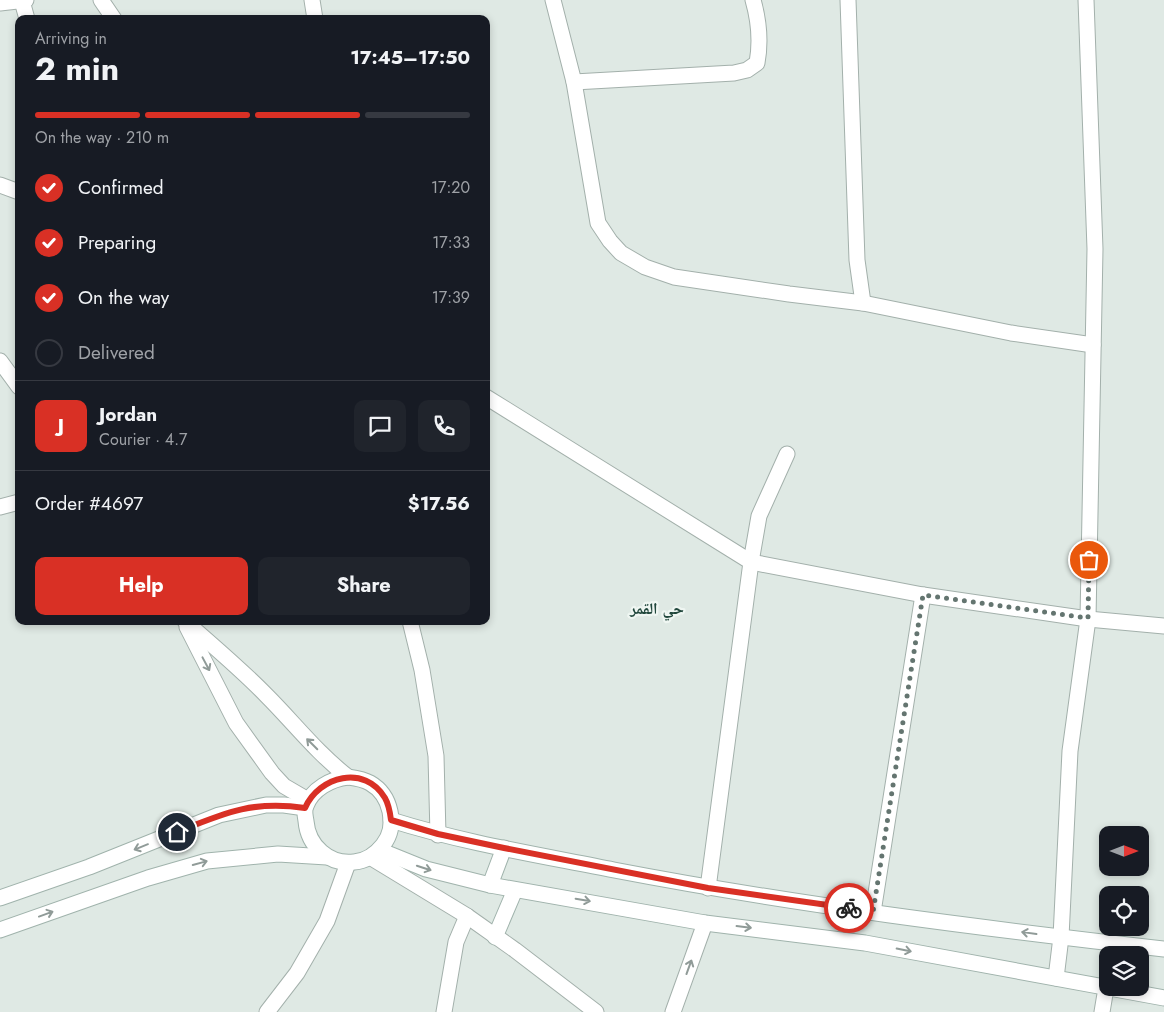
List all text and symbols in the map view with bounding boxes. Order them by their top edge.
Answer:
text: Arriving in [35,27,107,50]
text: 17:45–17:50 [350,44,470,71]
text: 2 min [35,46,119,92]
text: On the way · 210 m [35,126,169,149]
icon: check [35,174,63,202]
text: Confirmed [78,174,164,201]
text: 17:20 [431,176,470,199]
icon: check [35,229,63,257]
text: Preparing [78,229,156,256]
text: 17:33 [432,231,470,254]
icon: check [35,284,63,312]
text: On the way [78,284,169,311]
text: 17:39 [432,286,470,309]
text: Delivered [78,339,155,366]
button: chat [354,400,406,452]
button: phone [418,400,470,452]
text: Jordan [99,401,157,428]
text: J [58,412,64,439]
text: Courier · 4.7 [99,428,187,451]
text: Order #4697 [35,490,143,517]
text: $17.56 [408,490,470,517]
pin [1068,539,1110,581]
icon: bag [1075,546,1103,574]
button: Help [35,557,248,615]
button: Share [258,557,470,615]
district label: حي القمر [629,597,684,621]
one-way arrow [201,657,211,672]
one-way arrow [306,738,318,750]
pin [156,811,198,853]
icon: home [163,818,191,846]
north arrow [1099,826,1149,876]
map controls [1099,826,1149,996]
one-way arrow [134,842,149,852]
one-way arrow [192,858,208,867]
one-way arrow [416,864,432,873]
courier [824,883,874,933]
button: locate [1099,886,1149,936]
icon: bike [835,894,863,922]
one-way arrow [575,896,591,906]
one-way arrow [38,909,53,918]
one-way arrow [735,923,751,933]
one-way arrow [1021,928,1037,938]
one-way arrow [896,946,912,955]
button: layers [1099,946,1149,996]
one-way arrow [685,960,694,976]

